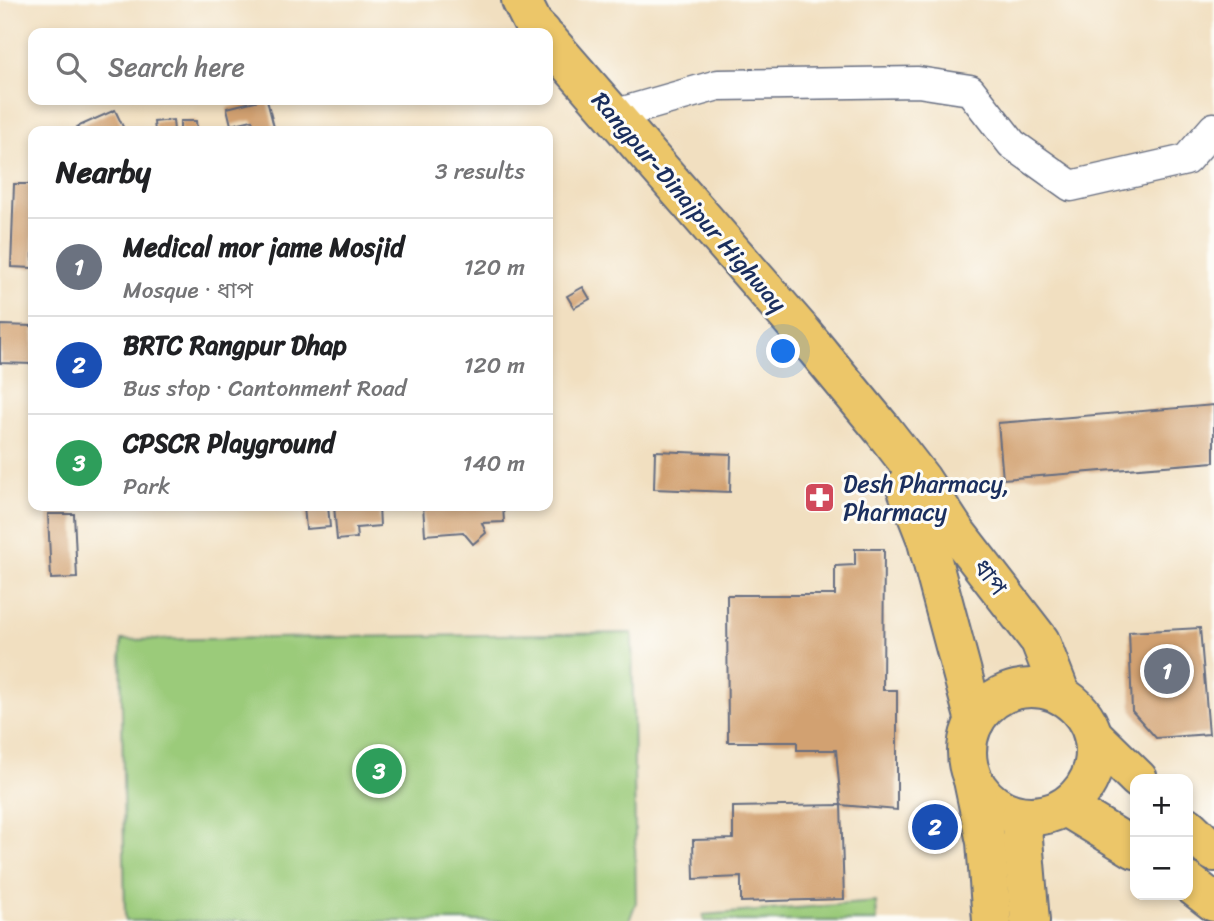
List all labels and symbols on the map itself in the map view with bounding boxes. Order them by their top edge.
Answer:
street label: Rangpur-Dinajpur Highway [581,82,798,323]
your location [766,334,800,368]
place label: Desh Pharmacy, Pharmacy [843,463,1009,533]
pharmacy icon: Desh Pharmacy, Pharmacy [803,481,837,515]
street label: ধাপ [962,549,1019,605]
pin: 1 [1144,645,1190,697]
pin: 3 [356,745,402,797]
pin: 2 [912,801,958,853]

